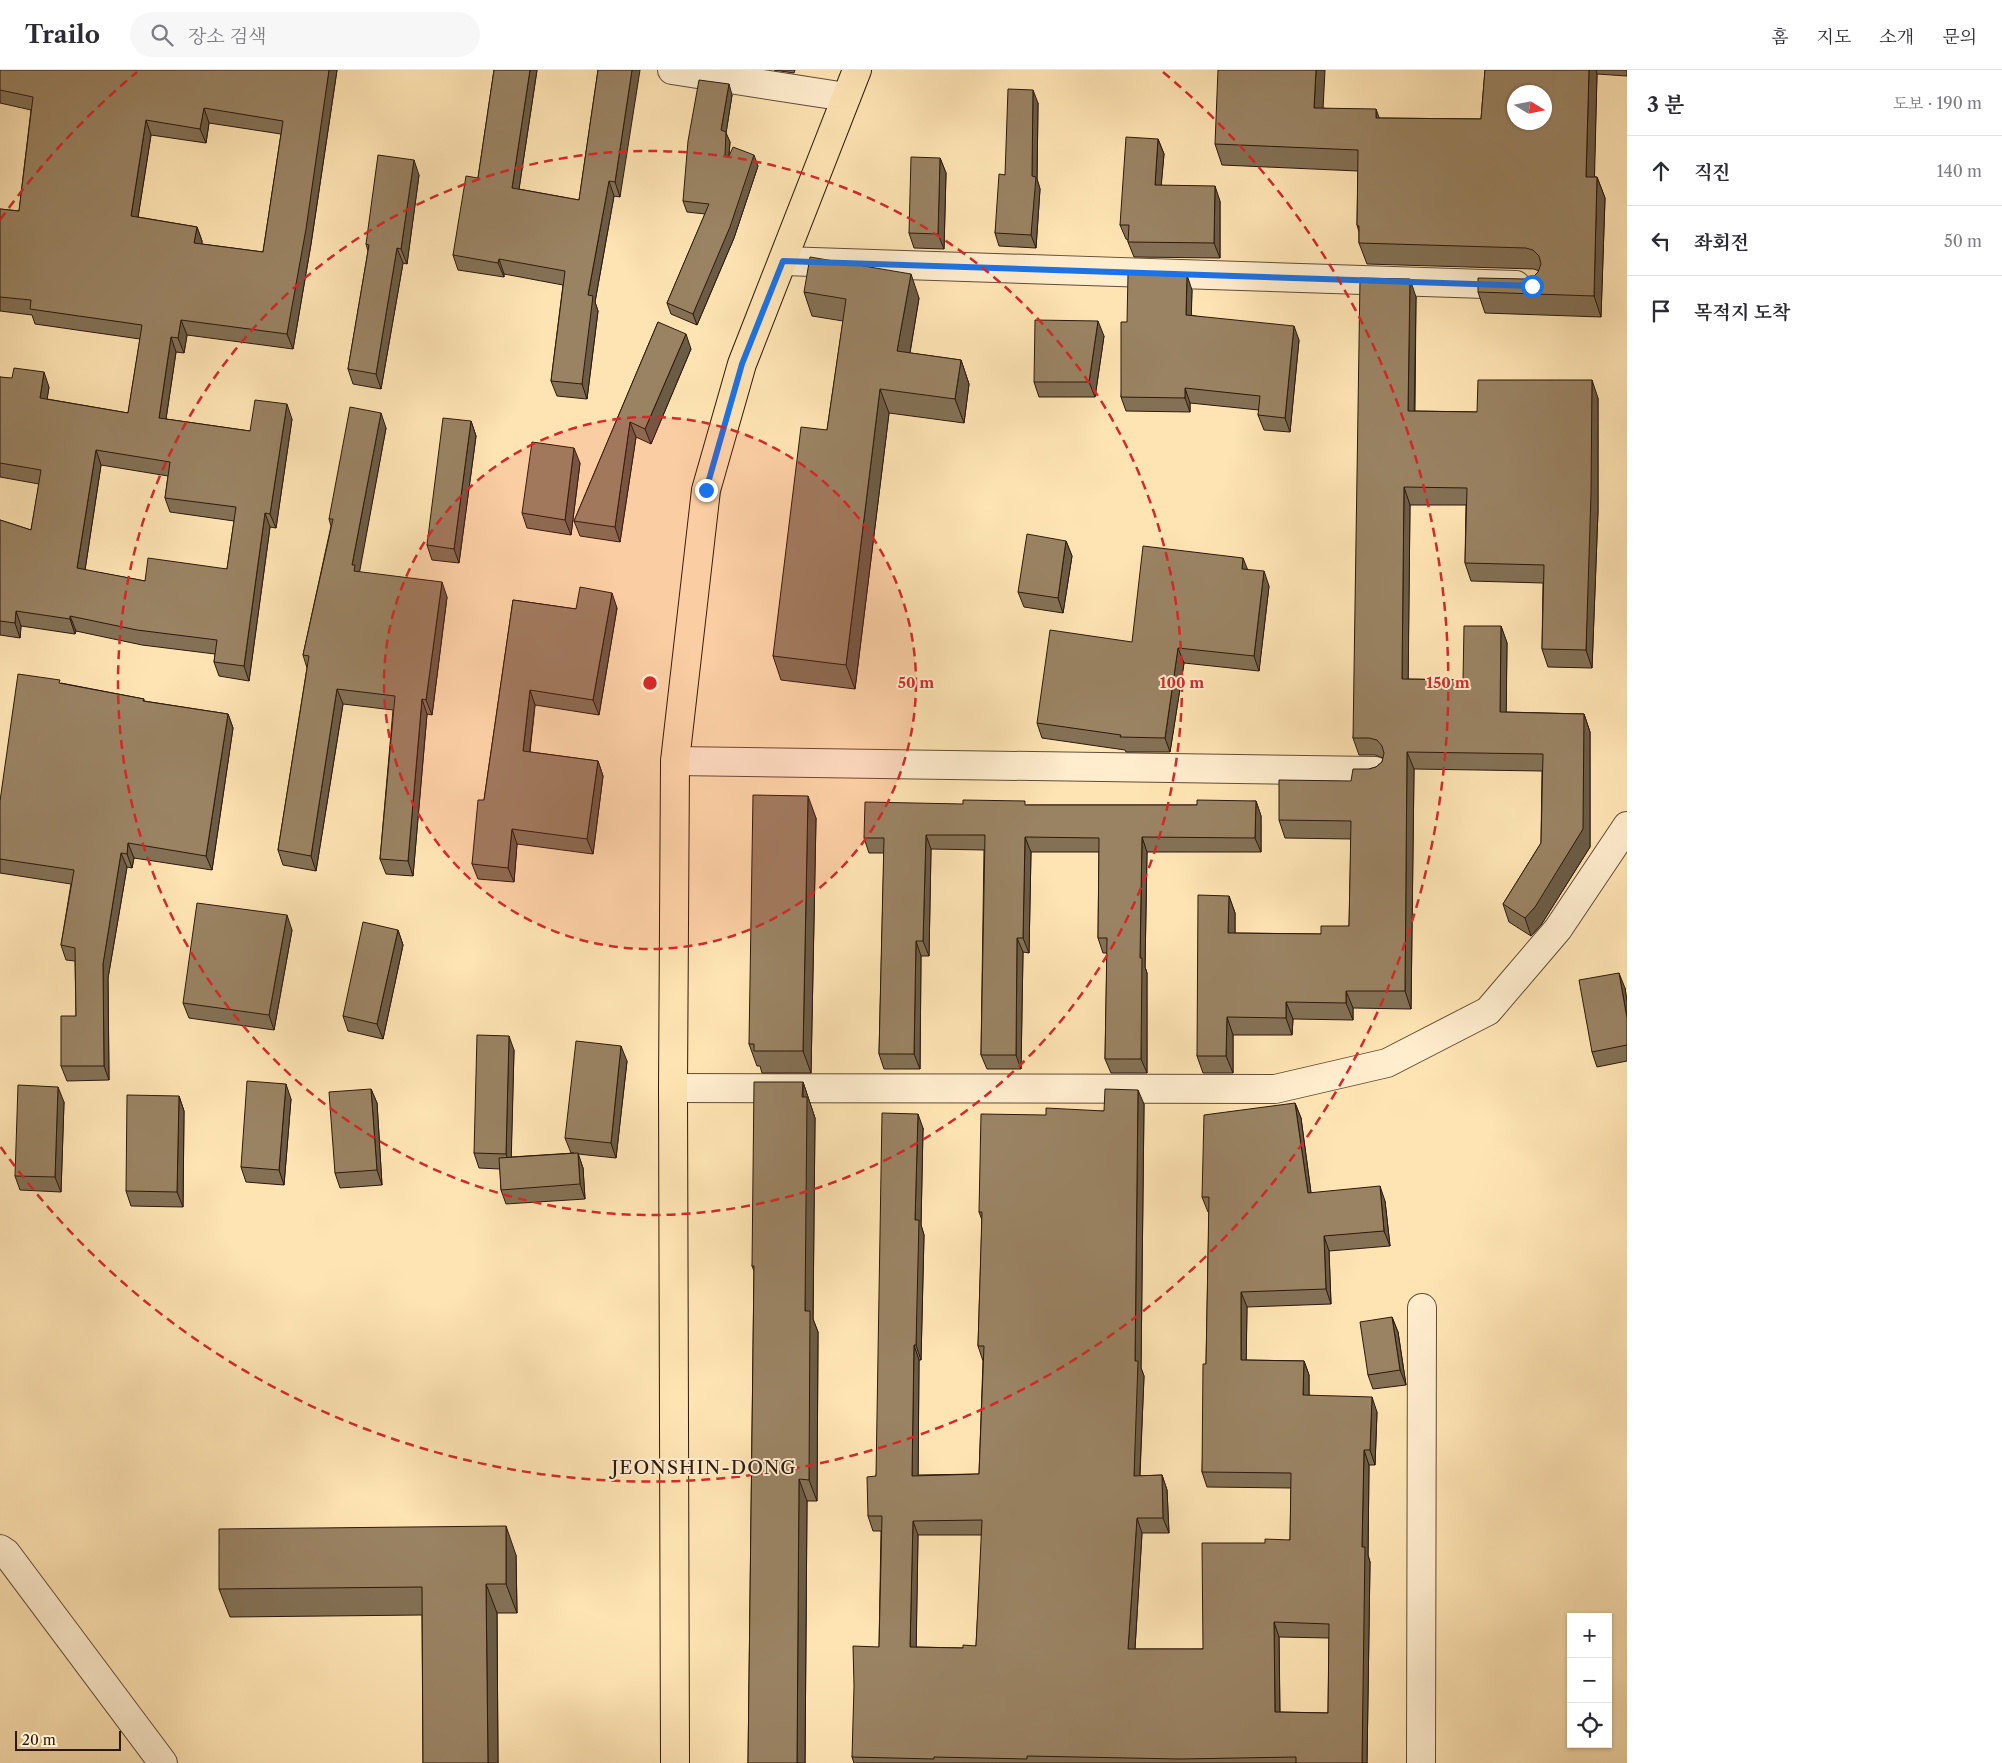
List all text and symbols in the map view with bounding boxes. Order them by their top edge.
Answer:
search box [130,12,480,57]
text: Trailo [25,20,100,49]
icon: search [148,21,176,49]
text: 장소 검색 [188,25,266,48]
text: 홈 [1771,26,1789,48]
text: 지도 [1817,26,1851,48]
text: 소개 [1879,26,1914,48]
text: 문의 [1942,26,1977,48]
north arrow [1507,85,1552,130]
text: 3 분 [1647,92,1684,117]
text: 도보 · 190 m [1893,93,1982,113]
icon: ahead [1647,157,1675,185]
text: 직진 [1694,161,1731,184]
text: 140 m [1937,161,1982,181]
icon: left [1647,227,1675,255]
text: 좌회전 [1694,231,1749,254]
text: 50 m [1944,231,1982,251]
route start [1521,275,1544,298]
icon: arrive [1647,297,1675,325]
text: 목적지 도착 [1694,301,1791,324]
route end [695,479,718,502]
text: 50 m [898,673,934,692]
text: 100 m [1160,673,1204,692]
text: 150 m [1426,673,1470,692]
centre of rings [641,674,659,692]
district label: JEONSHIN-DONG [608,1456,797,1479]
map controls [1567,1613,1612,1748]
button: + [1567,1613,1612,1658]
button: − [1567,1658,1612,1703]
button: locate [1567,1703,1612,1748]
scale bar [15,1728,121,1751]
text: 20 m [22,1731,56,1749]

